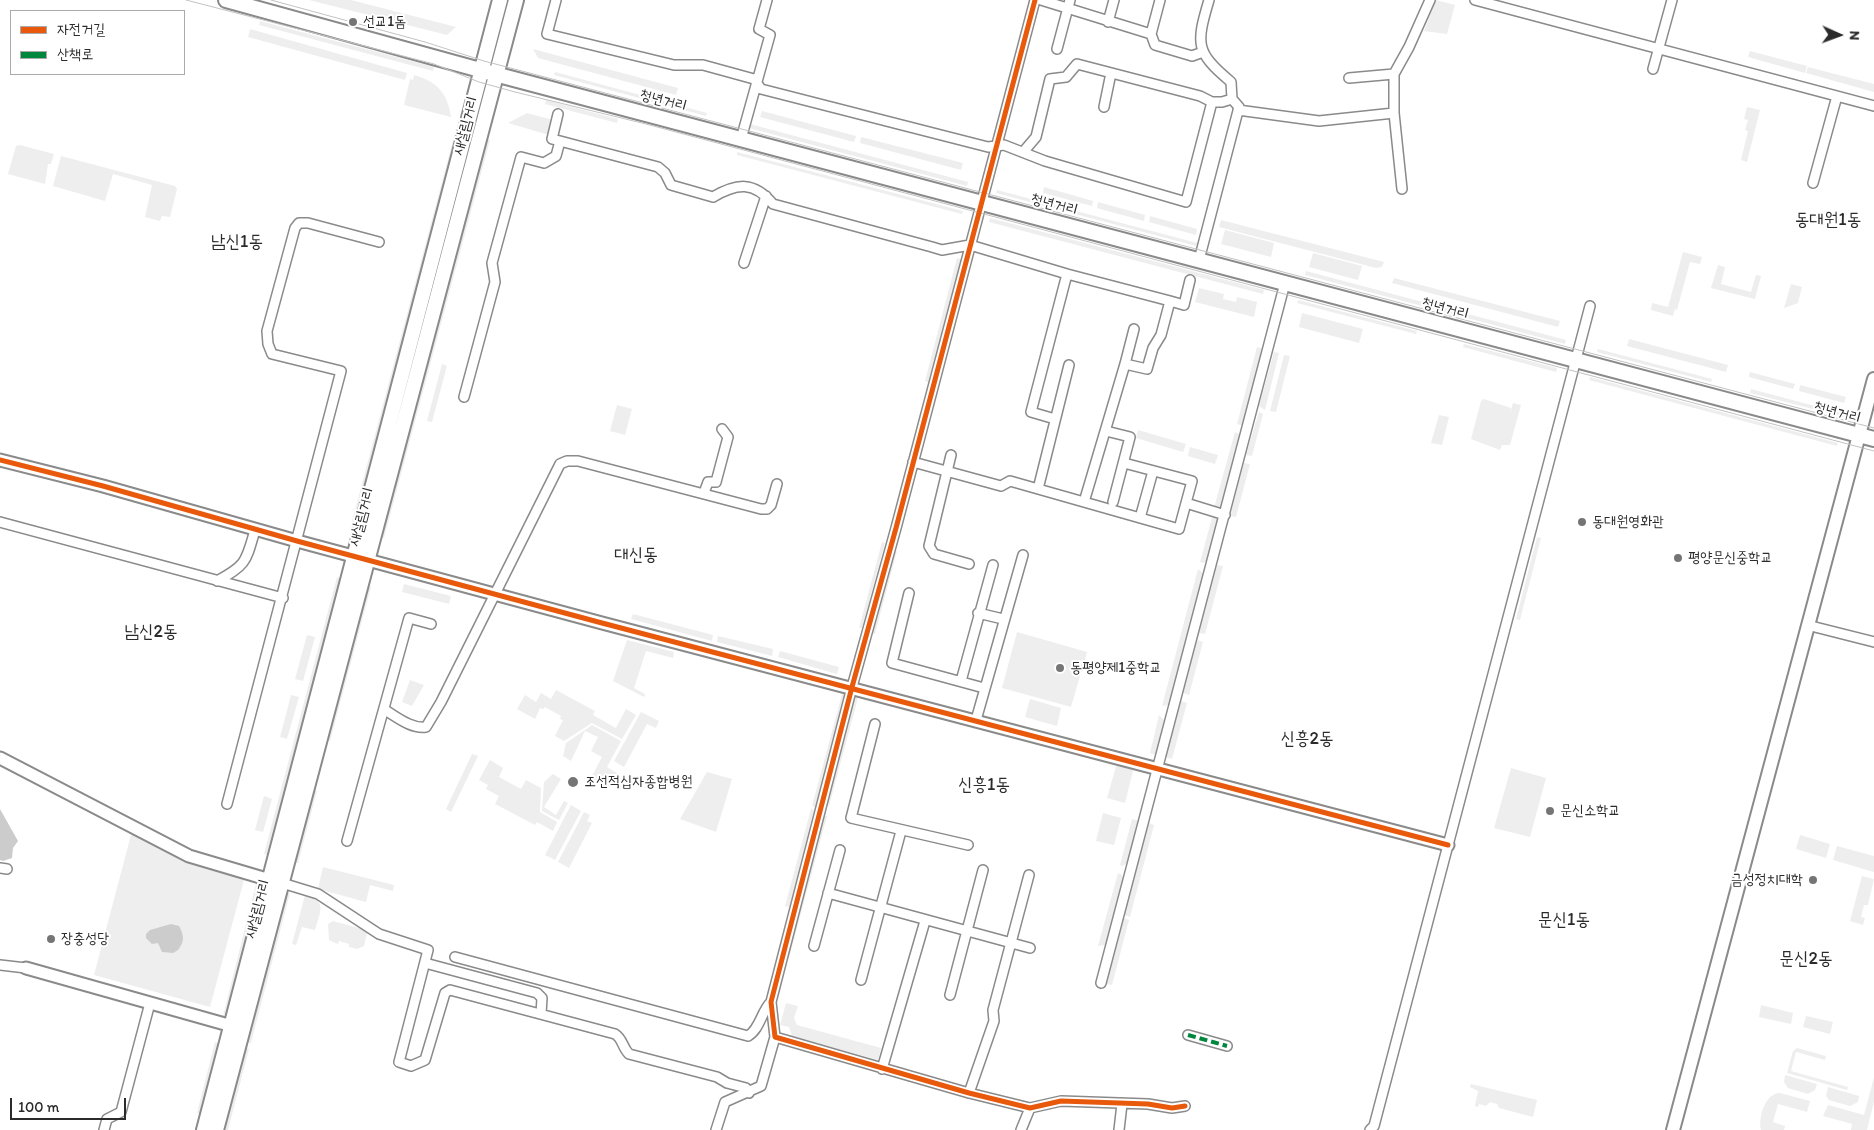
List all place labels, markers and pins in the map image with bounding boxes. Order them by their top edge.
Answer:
place label: 선교1돔 [363,13,406,31]
marker: 선교1돔 [347,16,359,28]
place label: 동대원영화관 [1592,513,1664,531]
marker: 동대원영화관 [1576,516,1588,528]
place label: 평양문신중학교 [1688,549,1772,567]
marker: 평양문신중학교 [1672,552,1684,564]
place label: 동평양제1중학교 [1070,659,1161,677]
marker: 동평양제1중학교 [1054,662,1066,674]
place label: 조선적십자종합병원 [584,773,693,791]
marker: 조선적십자종합병원 [566,775,580,789]
place label: 문신소학교 [1560,802,1620,820]
marker: 문신소학교 [1544,805,1556,817]
place label: 금성정치대학 [1731,871,1803,889]
marker: 금성정치대학 [1807,874,1819,886]
place label: 장충성당 [61,930,109,948]
marker: 장충성당 [45,933,57,945]

